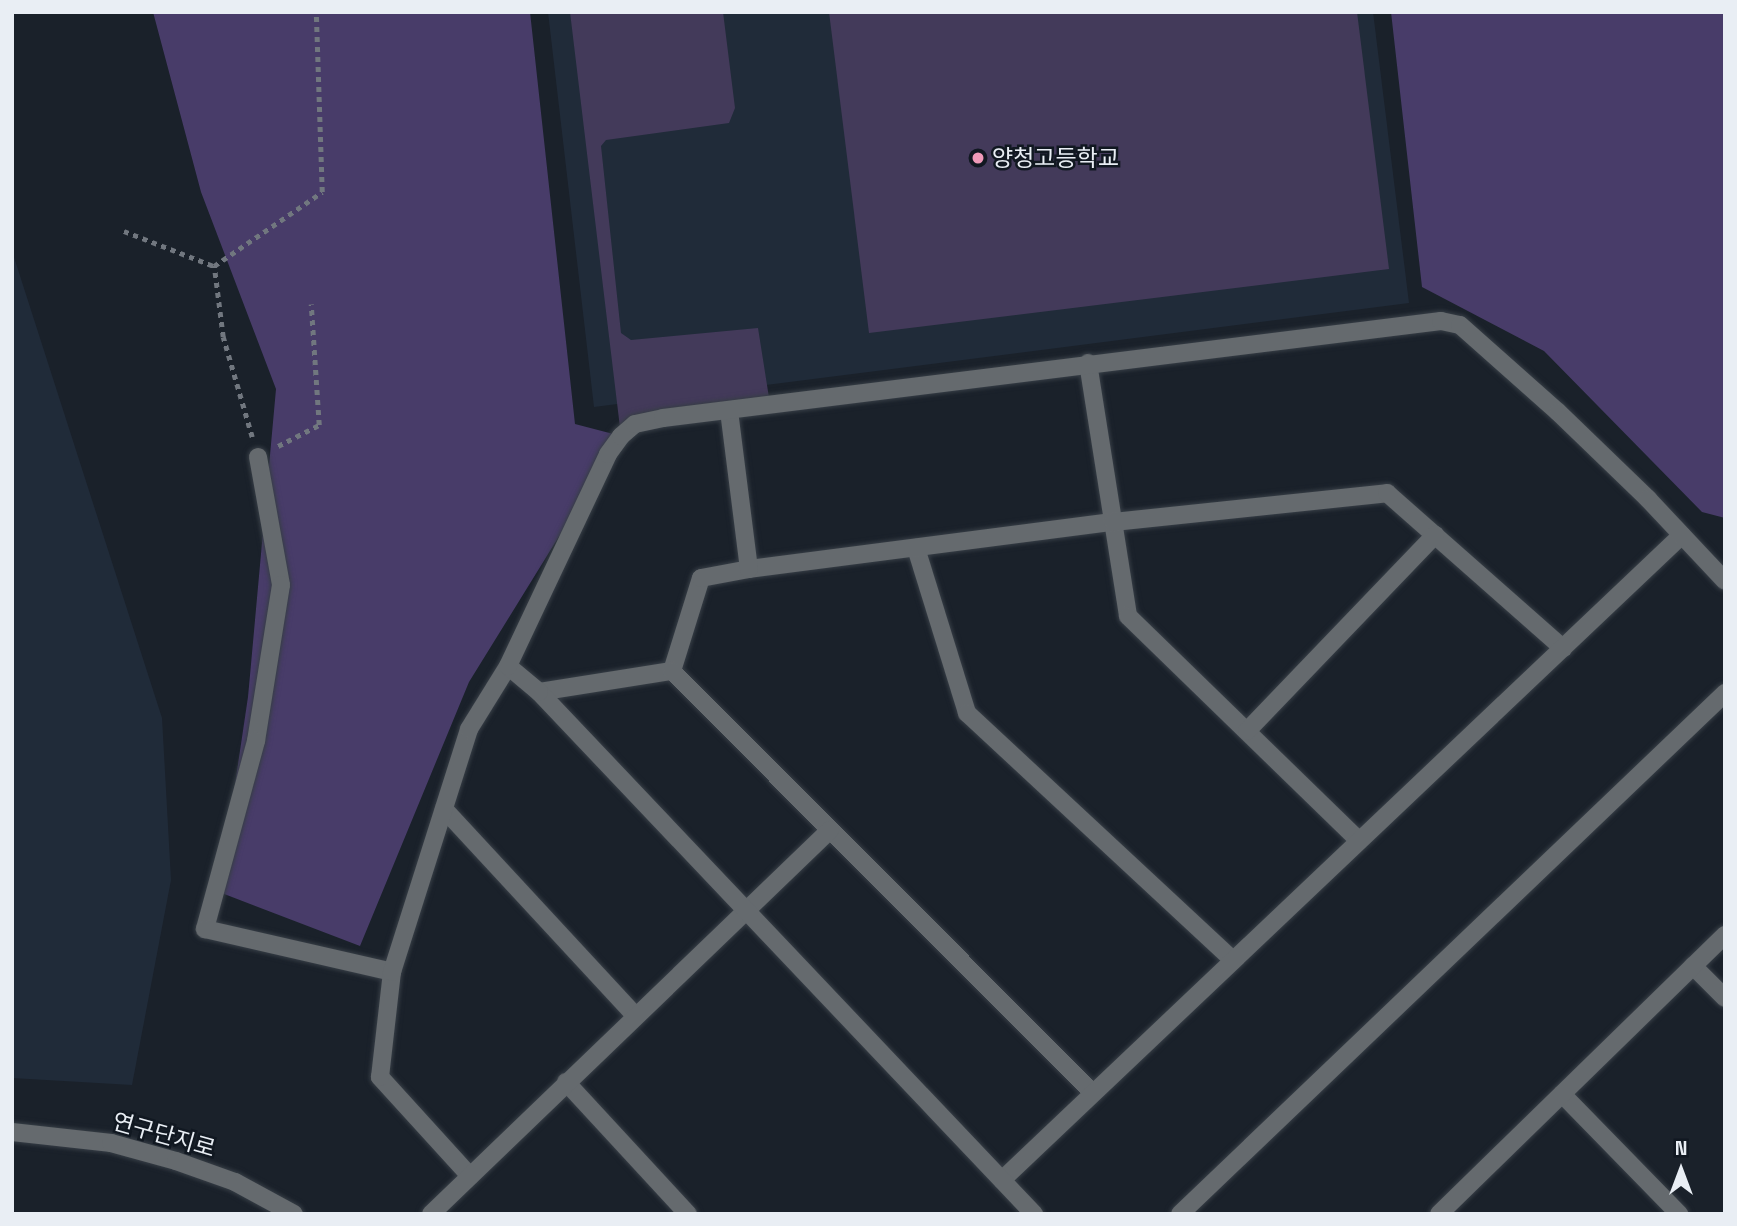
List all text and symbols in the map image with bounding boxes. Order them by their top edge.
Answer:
place label: 양청고등학교 [992,144,1119,172]
marker: 양청고등학교 [970,150,986,166]
street label: 연구단지로 [109,1107,219,1163]
north arrow [1646,1135,1716,1205]
text: N [1675,1136,1687,1161]

